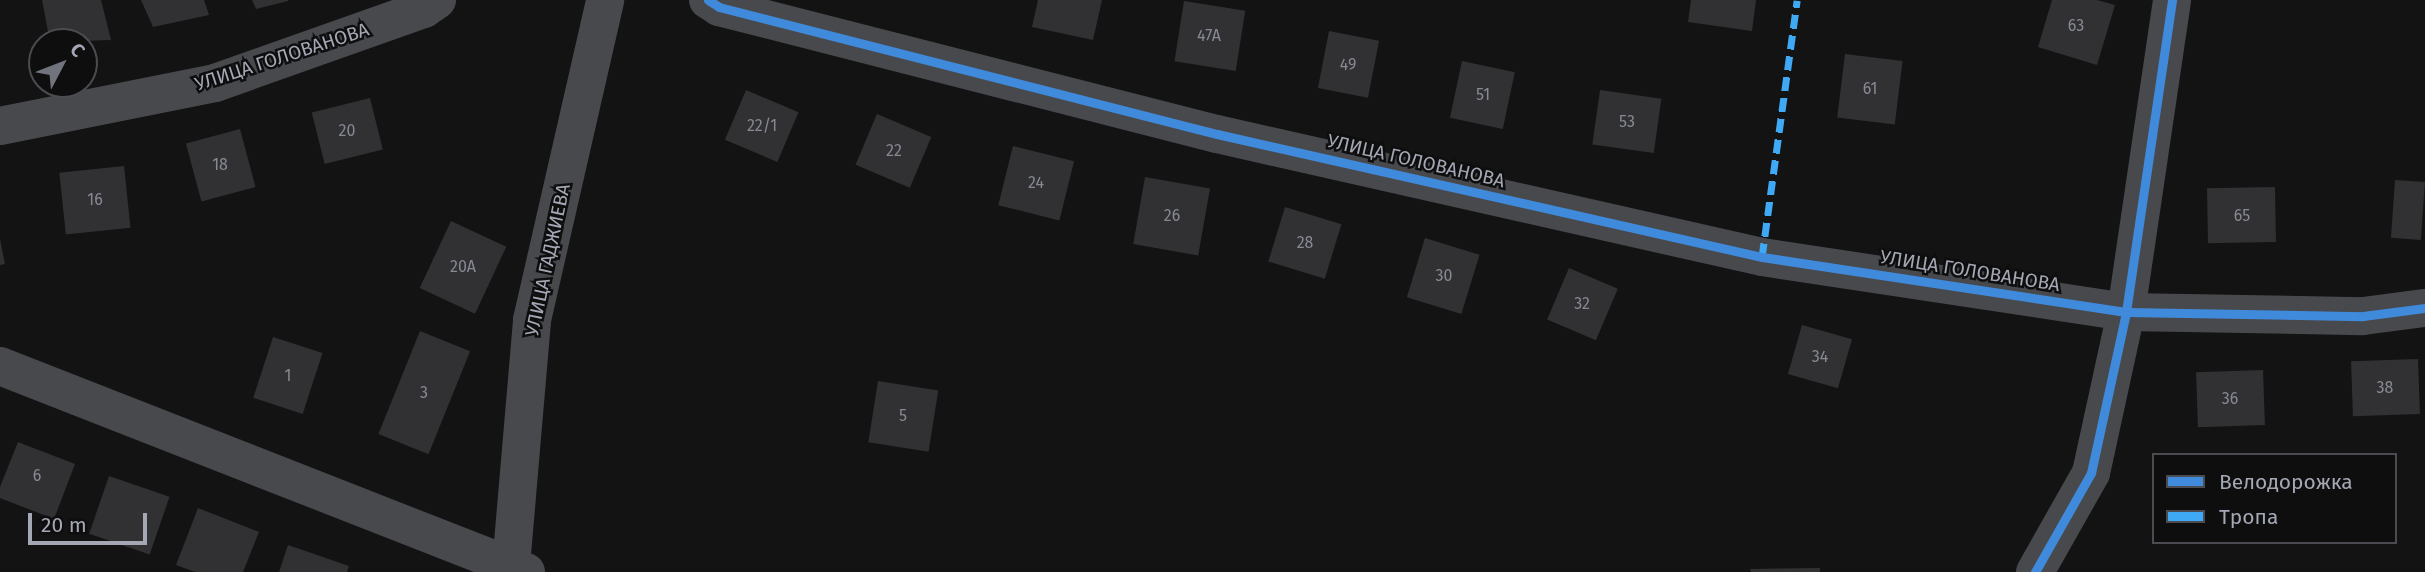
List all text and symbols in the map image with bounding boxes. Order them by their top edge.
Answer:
house number: 63 [2068,16,2084,36]
street label: УЛИЦА ГОЛОВАНОВА [192,18,372,96]
house number: 47А [1197,26,1221,46]
north arrow [28,28,98,98]
text: С [65,38,90,62]
house number: 49 [1340,55,1356,75]
house number: 61 [1863,79,1877,99]
house number: 51 [1476,85,1490,105]
house number: 53 [1619,112,1635,132]
house number: 22/1 [747,116,777,136]
house number: 20 [339,121,355,141]
street label: УЛИЦА ГОЛОВАНОВА [1325,129,1507,193]
house number: 22 [886,141,902,161]
house number: 18 [212,155,228,175]
house number: 24 [1028,173,1044,193]
street label: УЛИЦА ГАДЖИЕВА [521,182,575,338]
house number: 16 [87,190,103,210]
house number: 26 [1164,206,1180,226]
house number: 65 [2234,206,2250,226]
house number: 28 [1297,233,1313,253]
street label: УЛИЦА ГОЛОВАНОВА [1879,246,2061,296]
house number: 20А [450,257,476,277]
house number: 30 [1436,266,1452,286]
house number: 32 [1574,294,1590,314]
house number: 34 [1812,347,1828,367]
house number: 1 [285,366,291,386]
house number: 38 [2377,378,2393,398]
house number: 3 [420,383,428,403]
house number: 36 [2222,389,2238,409]
house number: 5 [899,406,907,426]
legend [2152,453,2397,544]
house number: 6 [33,466,41,486]
text: Велодорожка [2219,469,2353,495]
scale bar [32,498,150,542]
text: Тропа [2219,504,2278,530]
text: 20 m [41,512,87,538]

